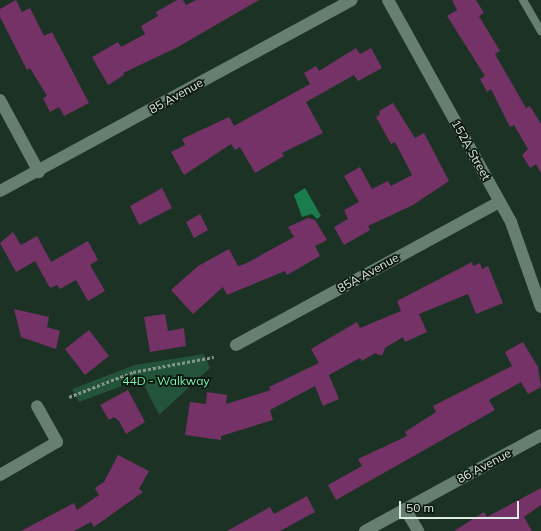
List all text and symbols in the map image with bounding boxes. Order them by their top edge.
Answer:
street label: 85 Avenue [147,75,205,117]
street label: 152A Street [449,117,493,183]
street label: 85A Avenue [335,250,401,296]
park label: 44D - Walkway [122,374,210,388]
street label: 86 Avenue [454,446,514,486]
scale bar [401,493,521,519]
text: 50 m [406,500,434,515]

